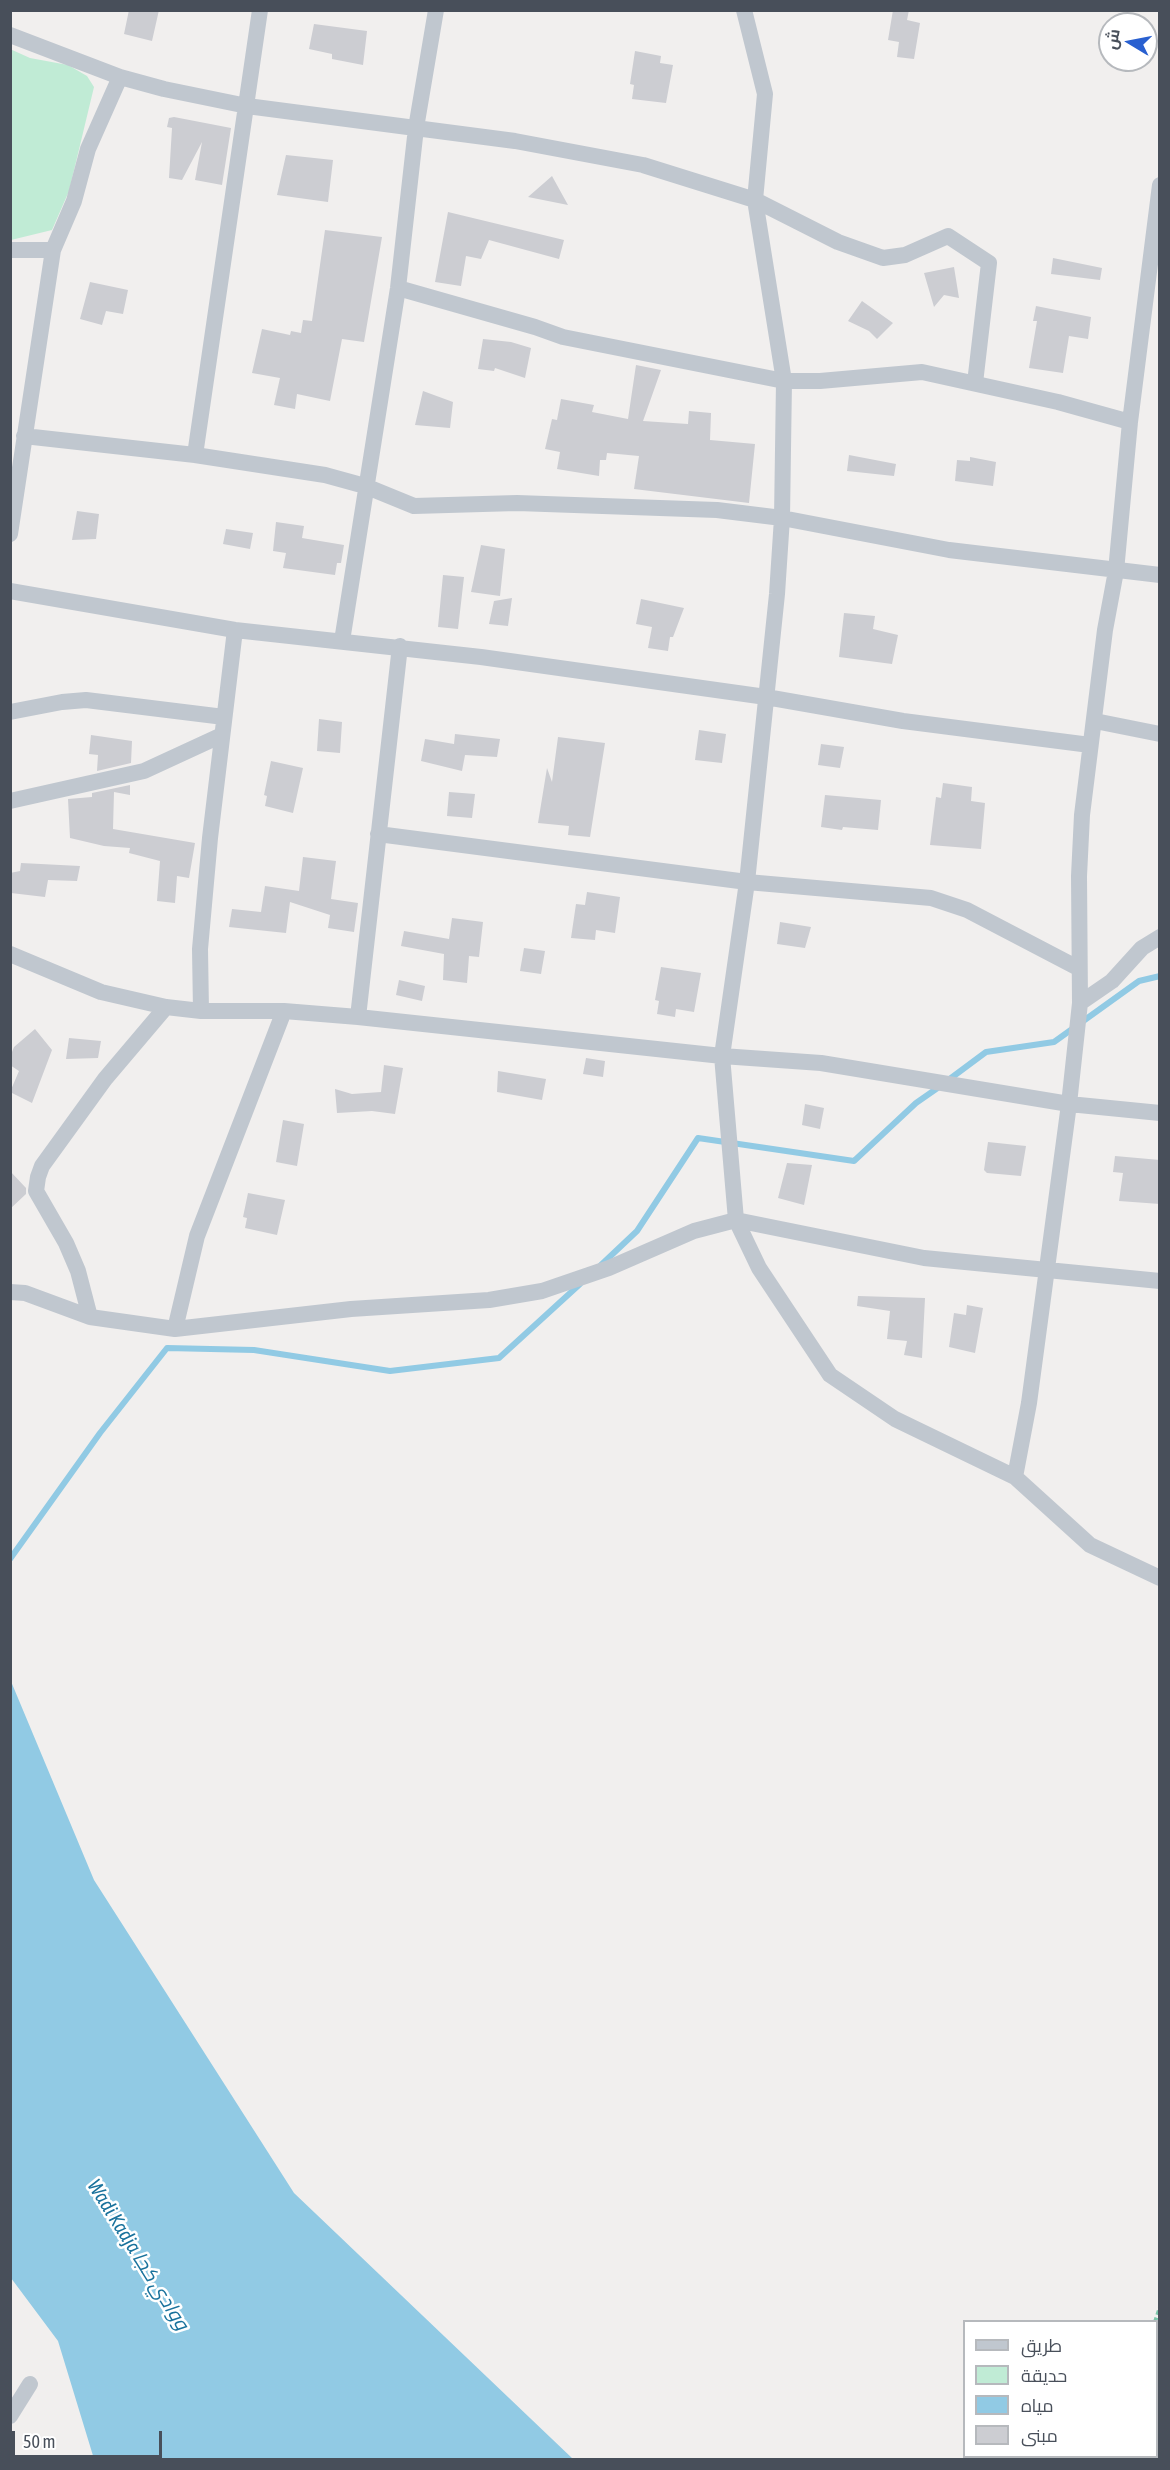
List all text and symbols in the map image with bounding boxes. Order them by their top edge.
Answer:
north arrow [1098,12,1158,72]
text: ش [1102,28,1123,51]
water label: Wadi Kadja ووادي كجا [82,2175,194,2335]
legend [963,2320,1158,2458]
text: طريق [1021,2335,1062,2356]
text: حديقة [1021,2365,1067,2386]
text: مياه [1021,2395,1054,2416]
scale bar [15,2419,165,2457]
text: مبنى [1021,2425,1058,2446]
text: 50 m [23,2431,55,2452]

